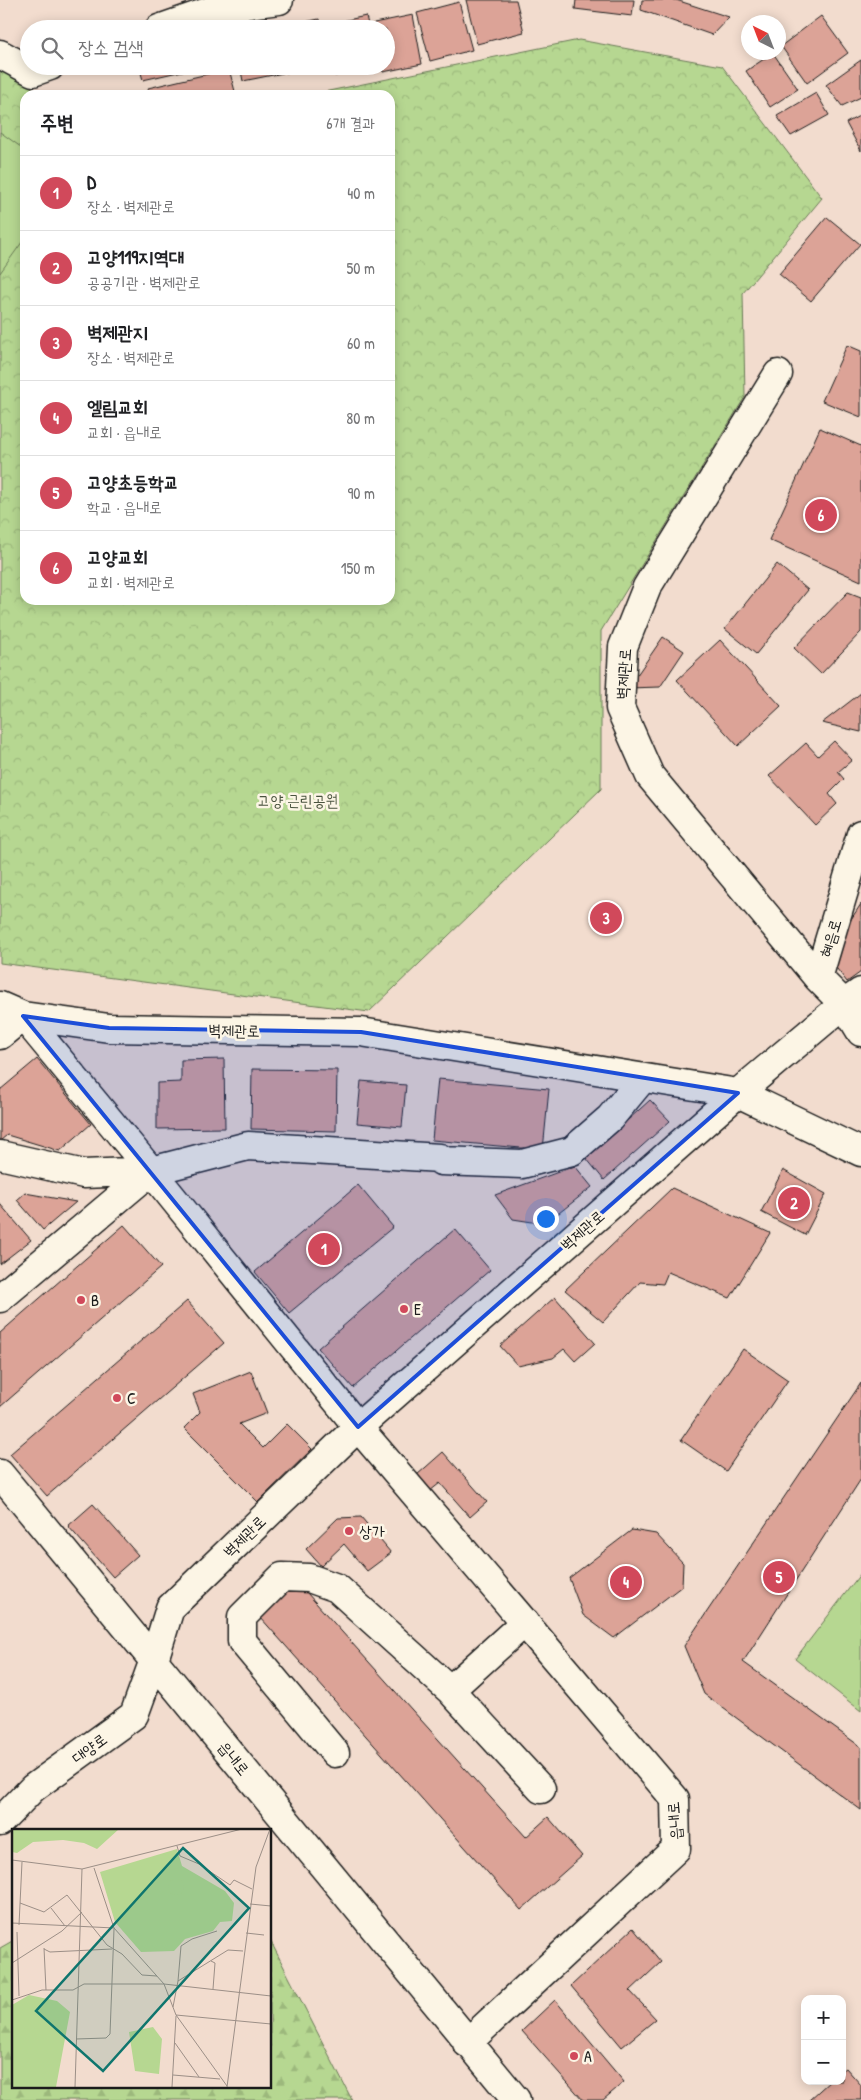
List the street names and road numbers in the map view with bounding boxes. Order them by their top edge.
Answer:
street label: 벽제관로 [610,648,636,700]
street label: 혜음로 [814,916,846,960]
street label: 벽제관로 [208,1019,260,1041]
street label: 벽제관로 [555,1205,609,1255]
street label: 벽제관로 [218,1510,270,1562]
street label: 대양로 [67,1728,111,1768]
street label: 읍내로 [213,1736,255,1780]
street label: 읍내로 [661,1801,687,1841]

